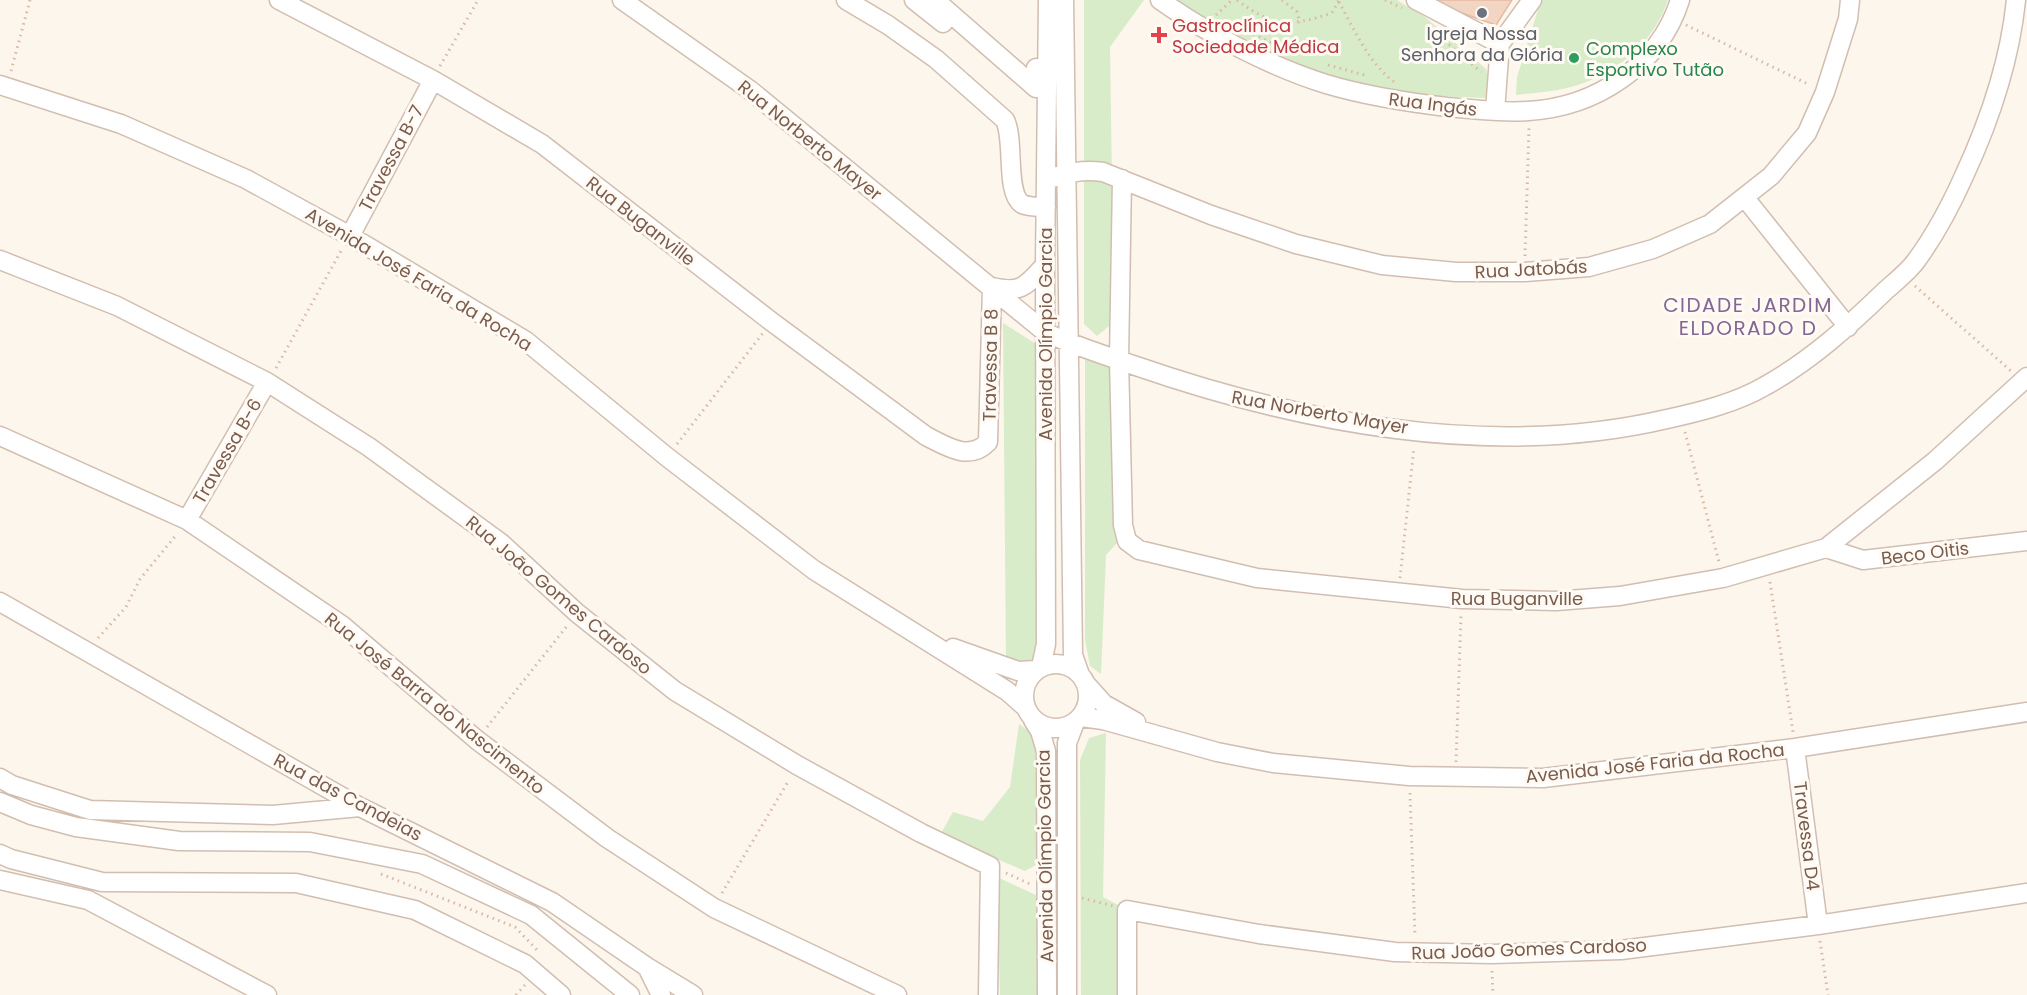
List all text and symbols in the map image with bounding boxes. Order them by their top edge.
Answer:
marker: Igreja Nossa Senhora da Glória [1475,6,1489,20]
place label: Gastroclínica Sociedade Médica [1172,13,1339,59]
place label: Igreja Nossa Senhora da Glória [1401,21,1563,67]
marker: Gastroclínica Sociedade Médica [1150,26,1168,44]
place label: Complexo Esportivo Tutão [1586,36,1724,82]
marker: Complexo Esportivo Tutão [1567,51,1581,65]
street label: Rua Norberto Mayer [733,74,888,206]
street label: Rua Ingás [1387,86,1479,122]
street label: Travessa B-7 [353,101,429,215]
street label: Rua Buganville [581,170,701,272]
street label: Avenida José Faria da Rocha [301,201,537,357]
street label: Avenida Olímpio Garcia [1033,227,1058,441]
street label: Rua Jatobás [1474,254,1588,284]
district label: CIDADE JARDIM ELDORADO D [1663,291,1833,342]
street label: Travessa B 8 [977,308,1003,422]
street label: Rua Norberto Mayer [1230,384,1411,440]
street label: Travessa B-6 [187,394,267,508]
street label: Rua João Gomes Cardoso [461,510,657,680]
street label: Beco Oitis [1880,535,1970,571]
street label: Rua Buganville [1451,586,1583,611]
street label: Rua José Barra do Nascimento [320,606,550,800]
street label: Avenida José Faria da Rocha [1524,737,1786,789]
street label: Rua das Candeias [269,747,427,847]
street label: Avenida Olímpio Garcia [1031,749,1059,963]
street label: Travessa D4 [1788,780,1826,892]
street label: Rua João Gomes Cardoso [1411,932,1647,966]

